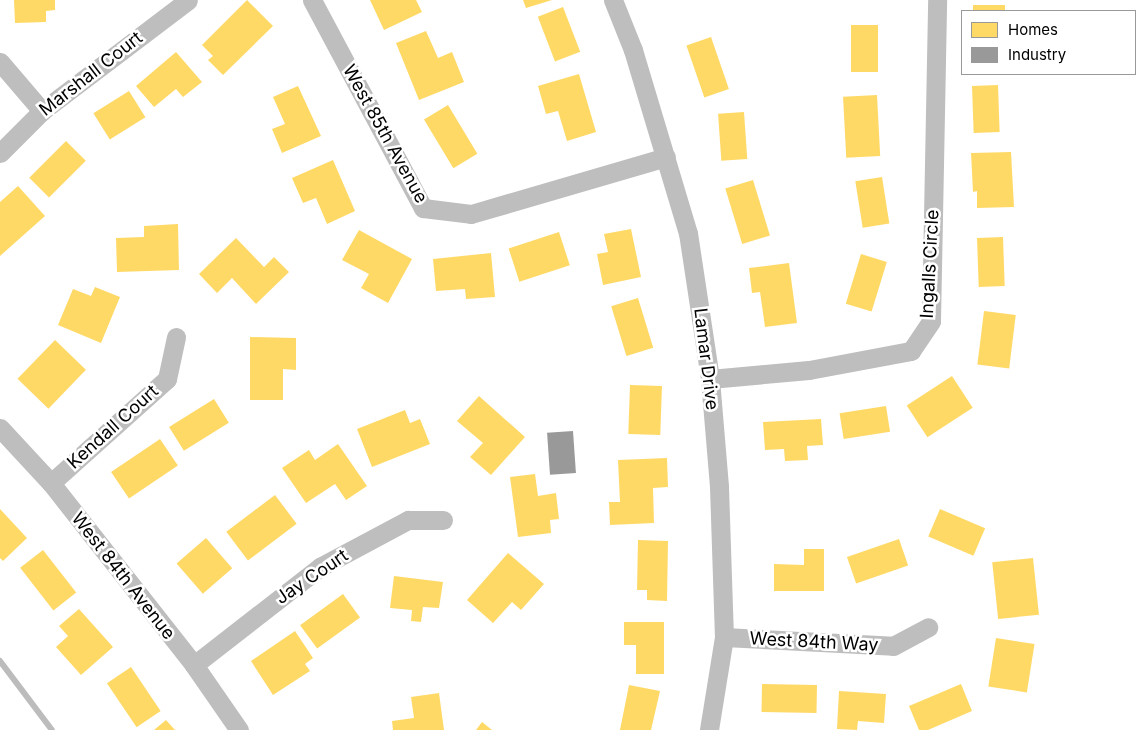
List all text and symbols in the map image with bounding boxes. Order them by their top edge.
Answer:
legend [961,10,1136,75]
text: Homes [1008,20,1058,39]
street label: Marshall Court [35,27,147,121]
text: Industry [1008,45,1066,64]
street label: West 85th Avenue [338,61,432,207]
street label: Ingalls Circle [916,209,944,319]
street label: Lamar Drive [689,307,723,411]
street label: Kendall Court [63,381,163,473]
street label: West 84th Avenue [67,508,179,644]
street label: Jay Court [272,545,352,609]
street label: West 84th Way [749,628,879,656]

